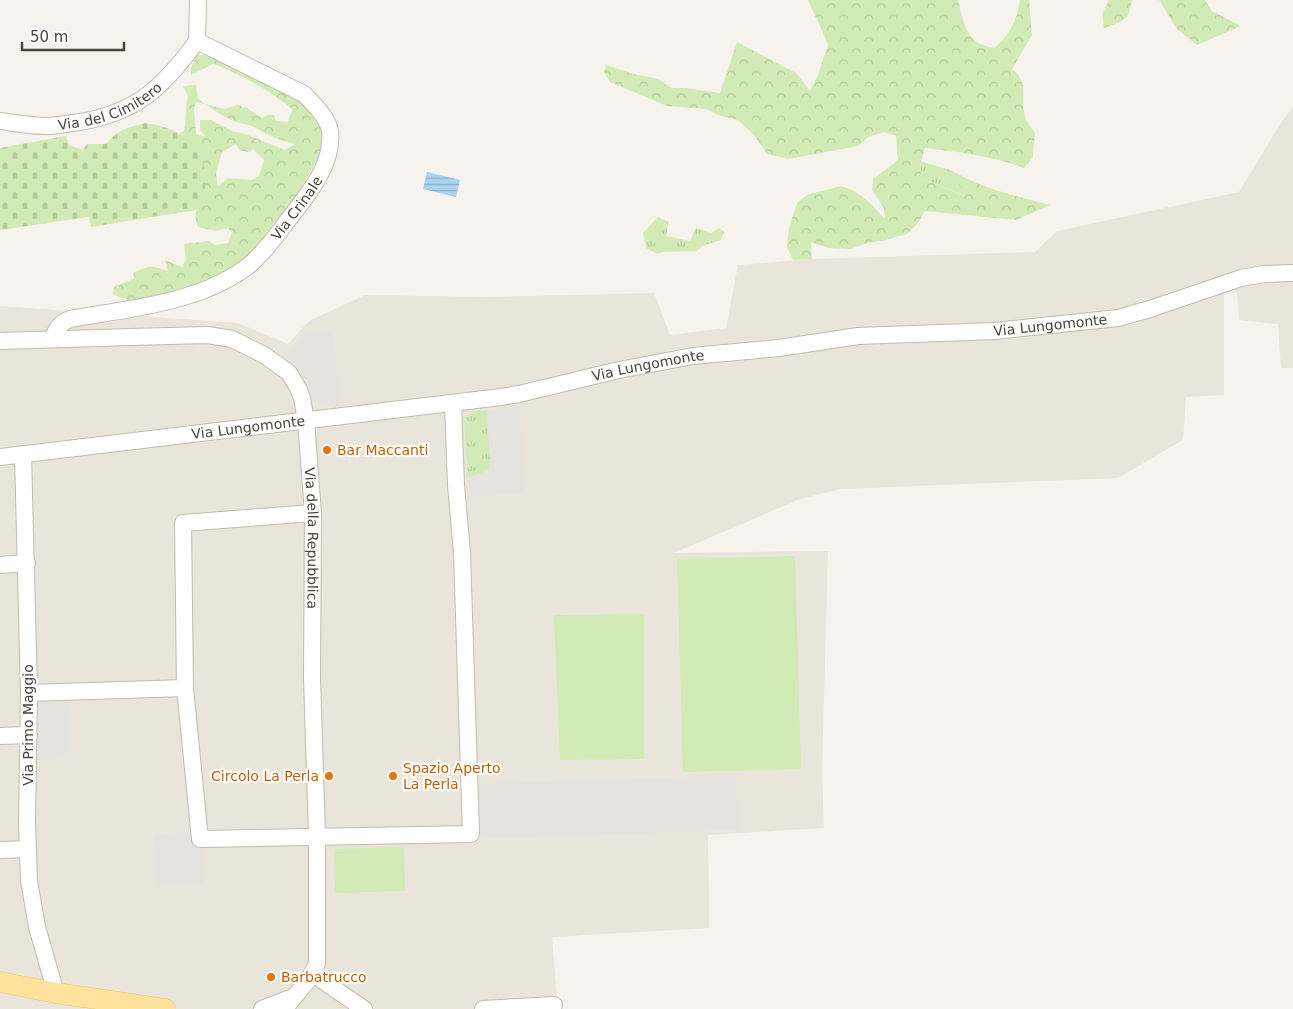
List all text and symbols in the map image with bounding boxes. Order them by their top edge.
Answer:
scale bar [22,20,125,52]
text: 50 m [30,28,68,46]
street label: Via del Cimitero [57,79,165,133]
street label: Via Crinale [268,173,325,243]
street label: Via Lungomonte [993,311,1108,339]
street label: Via Lungomonte [590,347,705,384]
street label: Via Lungomonte [191,413,306,442]
place label: Bar Maccanti [337,442,428,458]
marker: Bar Maccanti [321,444,333,456]
street label: Via della Repubblica [302,467,321,609]
street label: Via Primo Maggio [20,664,36,786]
place label: Spazio Aperto La Perla [403,760,501,792]
place label: Circolo La Perla [211,768,319,784]
marker: Circolo La Perla [323,770,335,782]
marker: Spazio Aperto La Perla [387,770,399,782]
place label: Barbatrucco [281,969,366,985]
marker: Barbatrucco [265,971,277,983]

